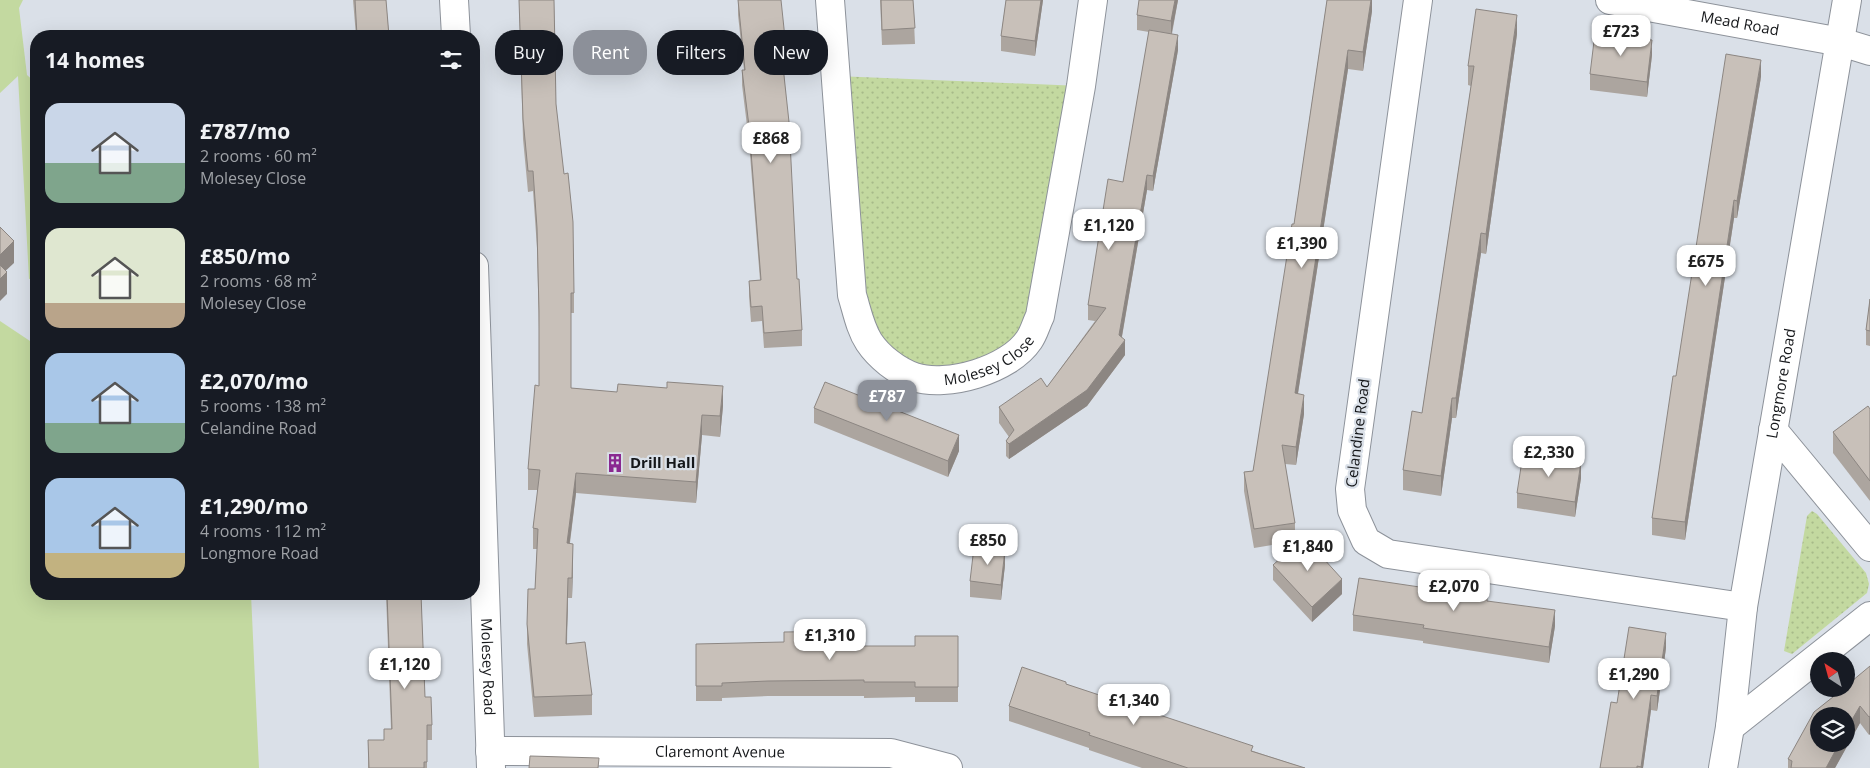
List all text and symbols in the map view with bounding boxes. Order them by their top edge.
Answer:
street label: Mead Road [1699,6,1781,40]
pin: £723 [1591,15,1651,57]
text: £723 [1603,20,1639,42]
chip: Buy [495,30,563,75]
chip: Rent [573,30,647,75]
chip: Filters [657,30,744,75]
chip: New [754,30,828,75]
text: 14 homes [45,46,145,74]
icon: filters [437,46,465,74]
text: £787/mo [200,117,290,145]
pin: £868 [741,121,801,164]
icon: home [85,123,145,183]
text: £868 [753,127,789,149]
text: 2 rooms · 60 m² [200,145,317,167]
text: Molesey Close [200,167,306,189]
pin: £1,120 [1068,208,1150,251]
text: £1,120 [1084,214,1134,236]
pin: £1,390 [1261,226,1343,269]
text: £1,390 [1277,232,1327,254]
text: £850/mo [200,242,290,270]
pin: £675 [1676,244,1736,287]
icon: home [85,248,145,308]
text: £675 [1688,250,1724,272]
text: 2 rooms · 68 m² [200,270,317,292]
text: Molesey Close [200,292,306,314]
street label: Longmore Road [1761,327,1800,440]
street label: Molesey Close [943,331,1038,389]
text: £2,070/mo [200,367,308,395]
icon: home [85,373,145,433]
street label: Celandine Road [1340,377,1374,488]
pin: £787 [857,380,917,422]
text: £787 [869,385,905,407]
text: 5 rooms · 138 m² [200,395,326,417]
text: Celandine Road [200,417,317,439]
pin: £2,330 [1508,436,1590,478]
text: £2,330 [1524,441,1574,463]
building icon: Drill Hall [604,452,626,474]
place label: Drill Hall [630,452,695,472]
text: £1,290/mo [200,492,308,520]
icon: home [85,498,145,558]
text: 4 rooms · 112 m² [200,520,326,542]
pin: £850 [958,524,1018,566]
text: £850 [970,529,1006,551]
pin: £1,840 [1267,530,1349,572]
text: £1,840 [1283,535,1333,557]
text: Longmore Road [200,542,319,564]
pin: £2,070 [1413,570,1495,612]
text: £2,070 [1429,575,1479,597]
street label: Molesey Road [477,618,500,716]
pin: £1,310 [789,618,871,661]
text: £1,310 [805,624,855,646]
pin: £1,120 [364,648,446,690]
north arrow [1810,652,1855,698]
map controls [1810,652,1855,752]
text: £1,120 [380,653,430,675]
pin: £1,290 [1593,658,1675,700]
text: £1,290 [1609,663,1659,685]
pin: £1,340 [1093,684,1175,726]
text: £1,340 [1109,689,1159,711]
button: layers [1810,707,1855,752]
street label: Claremont Avenue [655,741,785,761]

